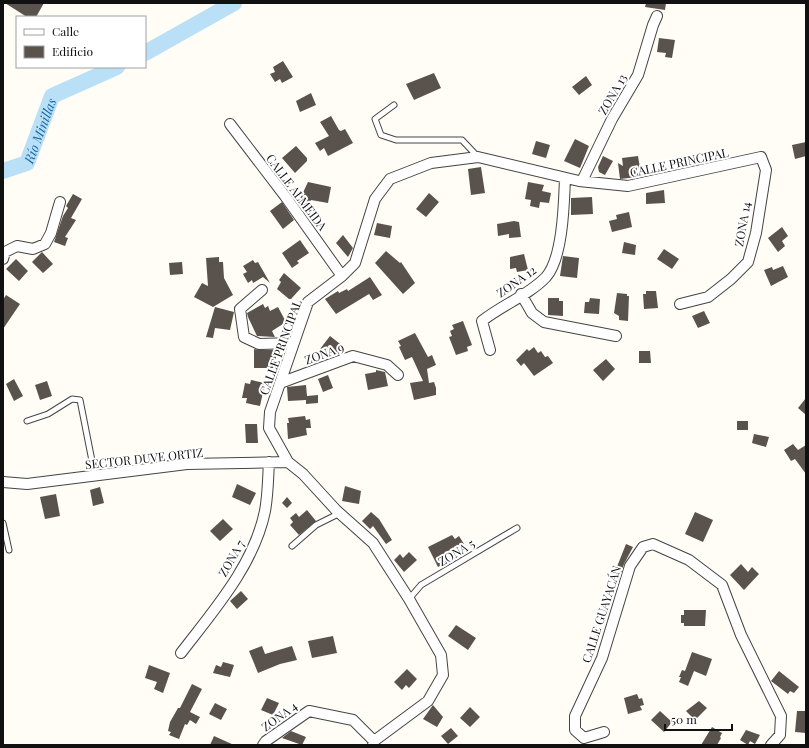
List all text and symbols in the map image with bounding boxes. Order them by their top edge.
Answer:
legend [16,16,146,68]
text: Calle [52,23,79,39]
text: Edificio [52,43,94,59]
street label: ZONA 13 [594,71,630,117]
water label: Río Minillas [19,96,59,166]
street label: CALLE PRINCIPAL [628,144,730,180]
street label: CALLE ALMEIDA [263,151,331,234]
street label: ZONA 14 [730,200,754,248]
street label: ZONA 12 [493,261,539,300]
street label: CALLE PRINCIPAL [255,297,305,397]
street label: ZONA 9 [302,338,346,368]
street label: SECTOR DUVE ORTIZ [84,444,204,472]
street label: ZONA 5 [435,535,477,569]
street label: ZONA 7 [214,537,248,579]
street label: CALLE GUAYACÁN [578,563,624,665]
street label: ZONA 4 [258,698,300,734]
scale bar [665,706,732,732]
text: 50 m [671,711,697,727]

